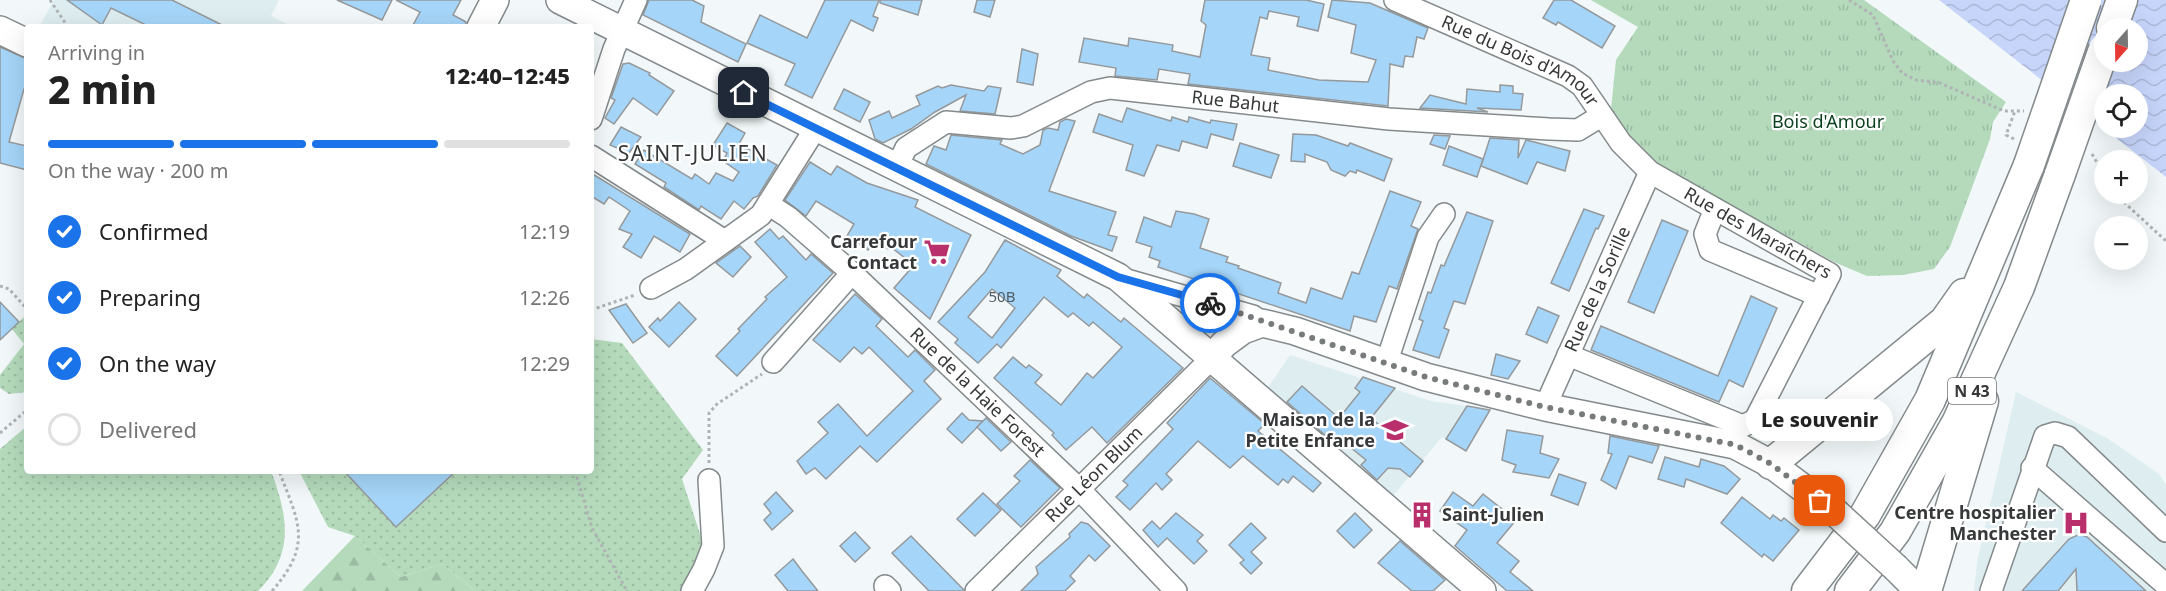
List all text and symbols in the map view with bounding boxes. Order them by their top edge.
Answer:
street label: Rue du Bois d'Amour [1438,9,1605,111]
north arrow [2094,18,2148,72]
map controls [2094,18,2148,270]
text: Arriving in [48,39,145,66]
text: 12:40–12:45 [445,60,570,90]
text: 2 min [48,62,157,115]
pin [718,67,769,118]
icon: home [727,76,760,109]
street label: Rue Bahut [1191,84,1281,118]
button: locate [2094,84,2148,138]
park label: Bois d'Amour [1772,109,1885,133]
district label: SAINT-JULIEN [618,139,768,167]
button: + [2094,150,2148,204]
text: On the way · 200 m [48,157,228,184]
street label: Rue des Maraîchers [1680,181,1836,284]
icon: check [48,215,81,248]
text: Confirmed [99,216,209,246]
button: − [2094,216,2148,270]
text: 12:19 [519,218,570,245]
street label: Rue de la Sorille [1558,222,1635,355]
place label: Carrefour Contact [830,229,917,274]
supermarket icon: Carrefour Contact [922,237,952,267]
courier [1180,273,1240,333]
icon: check [48,281,81,314]
text: Preparing [99,282,201,312]
text: 12:26 [519,284,570,311]
house number: 50B [989,286,1015,306]
icon: bike [1194,287,1227,320]
street label: Rue de la Haie Forest [905,322,1051,462]
icon: check [48,347,81,380]
text: On the way [99,348,216,378]
text: 12:29 [519,350,570,377]
road number: N 43 [1948,378,1996,404]
callout: Le souvenir [1746,399,1894,441]
text: Le souvenir [1761,406,1878,433]
place label: Maison de la Petite Enfance [1245,407,1375,452]
text: Delivered [99,414,197,444]
school or university icon: Maison de la Petite Enfance [1380,415,1410,445]
street label: Rue Léon Blum [1040,420,1147,527]
pin [1794,475,1845,526]
icon: bag [1803,484,1836,517]
building icon: Saint-Julien [1407,500,1437,530]
place label: Centre hospitalier Manchester [1894,500,2056,545]
place label: Saint-Julien [1442,502,1544,526]
hospital icon: Centre hospitalier Manchester [2061,508,2091,538]

